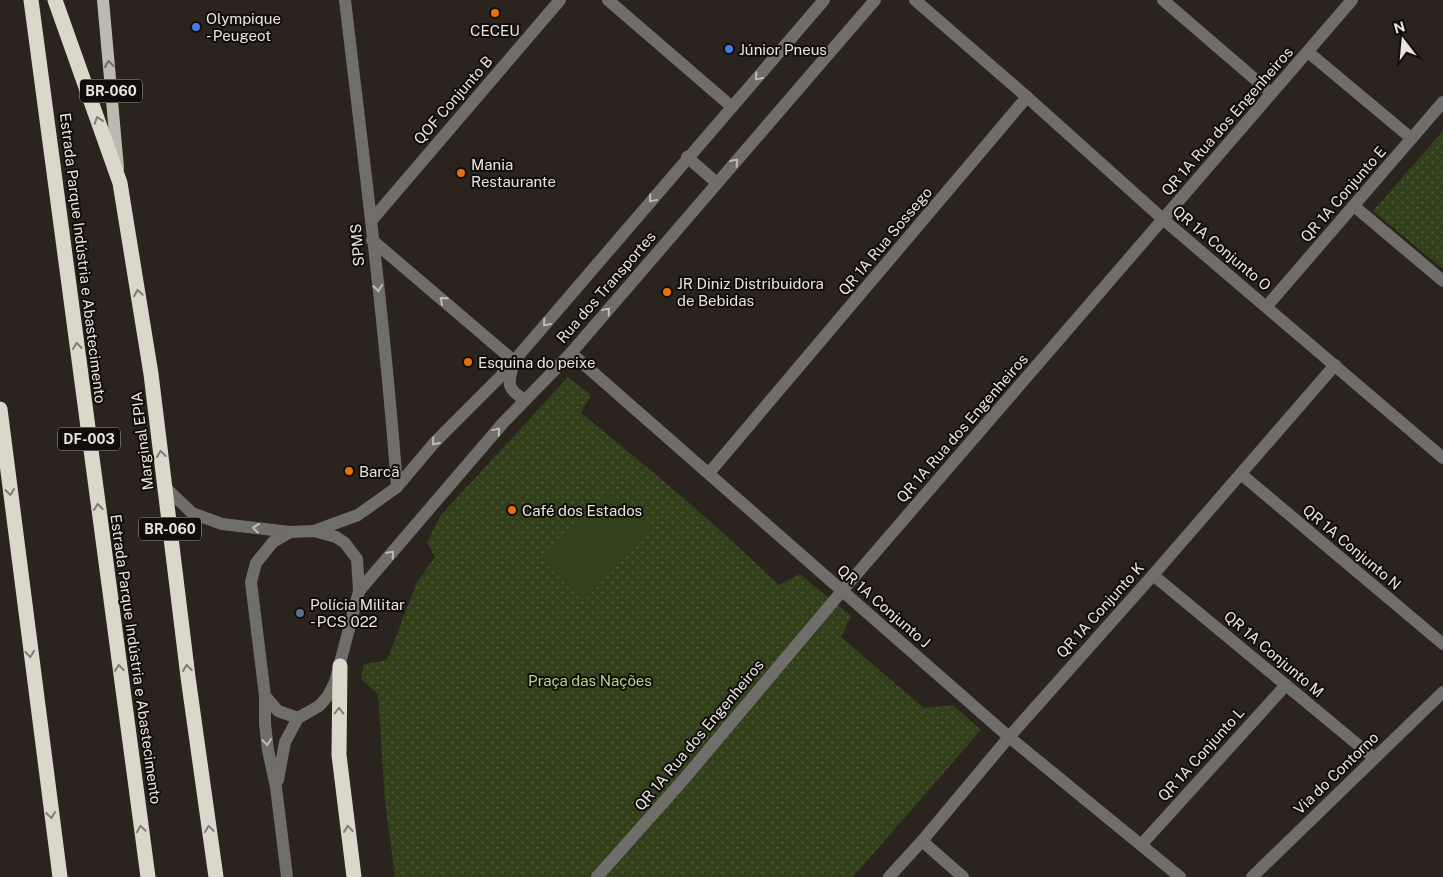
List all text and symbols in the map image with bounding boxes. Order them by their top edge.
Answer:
marker: CECEU [489,7,501,19]
place label: Olympique - Peugeot [206,10,281,44]
north arrow [1378,15,1428,65]
text: N [1392,18,1407,37]
marker: Olympique - Peugeot [190,21,202,33]
place label: CECEU [470,22,520,39]
place label: Júnior Pneus [739,41,827,58]
marker: Júnior Pneus [723,43,735,55]
street label: QR 1A Rua dos Engenheiros [1158,43,1296,199]
street label: QOF Conjunto B [410,53,496,147]
one-way arrow [104,60,115,68]
one-way arrow [755,71,764,80]
road number: BR-060 [80,80,142,102]
street label: Estrada Parque Indústria e Abastecimento [57,112,109,404]
one-way arrow [94,116,104,125]
street label: QR 1A Conjunto E [1297,143,1389,245]
place label: Mania Restaurante [471,156,556,190]
one-way arrow [730,158,739,167]
marker: Mania Restaurante [455,167,467,179]
street label: QR 1A Rua Sossego [835,184,935,298]
one-way arrow [648,194,657,203]
street label: QR 1A Conjunto O [1170,202,1274,294]
street label: SPMS [347,223,367,267]
street label: Rua dos Transportes [553,228,659,346]
place label: JR Diniz Distribuidora de Bebidas [677,275,824,309]
one-way arrow [372,284,383,292]
marker: JR Diniz Distribuidora de Bebidas [661,286,673,298]
one-way arrow [133,289,144,297]
one-way arrow [439,297,448,306]
one-way arrow [601,308,610,317]
one-way arrow [543,317,552,326]
one-way arrow [72,341,83,349]
street label: QR 1A Rua dos Engenheiros [893,350,1031,506]
place label: Esquina do peixe [478,354,595,371]
marker: Esquina do peixe [462,356,474,368]
street label: Marginal EPIA [127,390,156,491]
road number: DF-003 [58,428,120,450]
one-way arrow [491,428,499,437]
one-way arrow [432,436,441,445]
one-way arrow [156,450,167,458]
place label: Barcã [359,463,399,480]
marker: Barcã [343,465,355,477]
one-way arrow [4,489,15,497]
street label: QR 1A Conjunto N [1299,501,1405,593]
one-way arrow [93,502,104,510]
place label: Café dos Estados [522,502,642,519]
marker: Café dos Estados [506,504,518,516]
street label: Estrada Parque Indústria e Abastecimento [107,513,165,805]
road number: BR-060 [139,518,201,540]
one-way arrow [251,523,259,534]
one-way arrow [385,551,394,560]
street label: QR 1A Conjunto K [1053,559,1147,661]
street label: QR 1A Conjunto J [834,561,934,651]
place label: Polícia Militar - PCS 022 [310,596,405,630]
marker: Polícia Militar - PCS 022 [294,607,306,619]
street label: QR 1A Conjunto M [1221,607,1327,701]
one-way arrow [24,650,35,658]
street label: QR 1A Rua dos Engenheiros [631,656,767,814]
one-way arrow [114,663,125,671]
one-way arrow [182,663,193,671]
park label: Praça das Nações [528,672,652,689]
street label: QR 1A Conjunto L [1154,704,1248,804]
one-way arrow [334,707,345,715]
street label: Via do Contorno [1290,728,1382,818]
one-way arrow [261,738,272,746]
one-way arrow [46,810,56,819]
one-way arrow [137,824,147,833]
one-way arrow [204,824,215,832]
one-way arrow [343,824,354,832]

